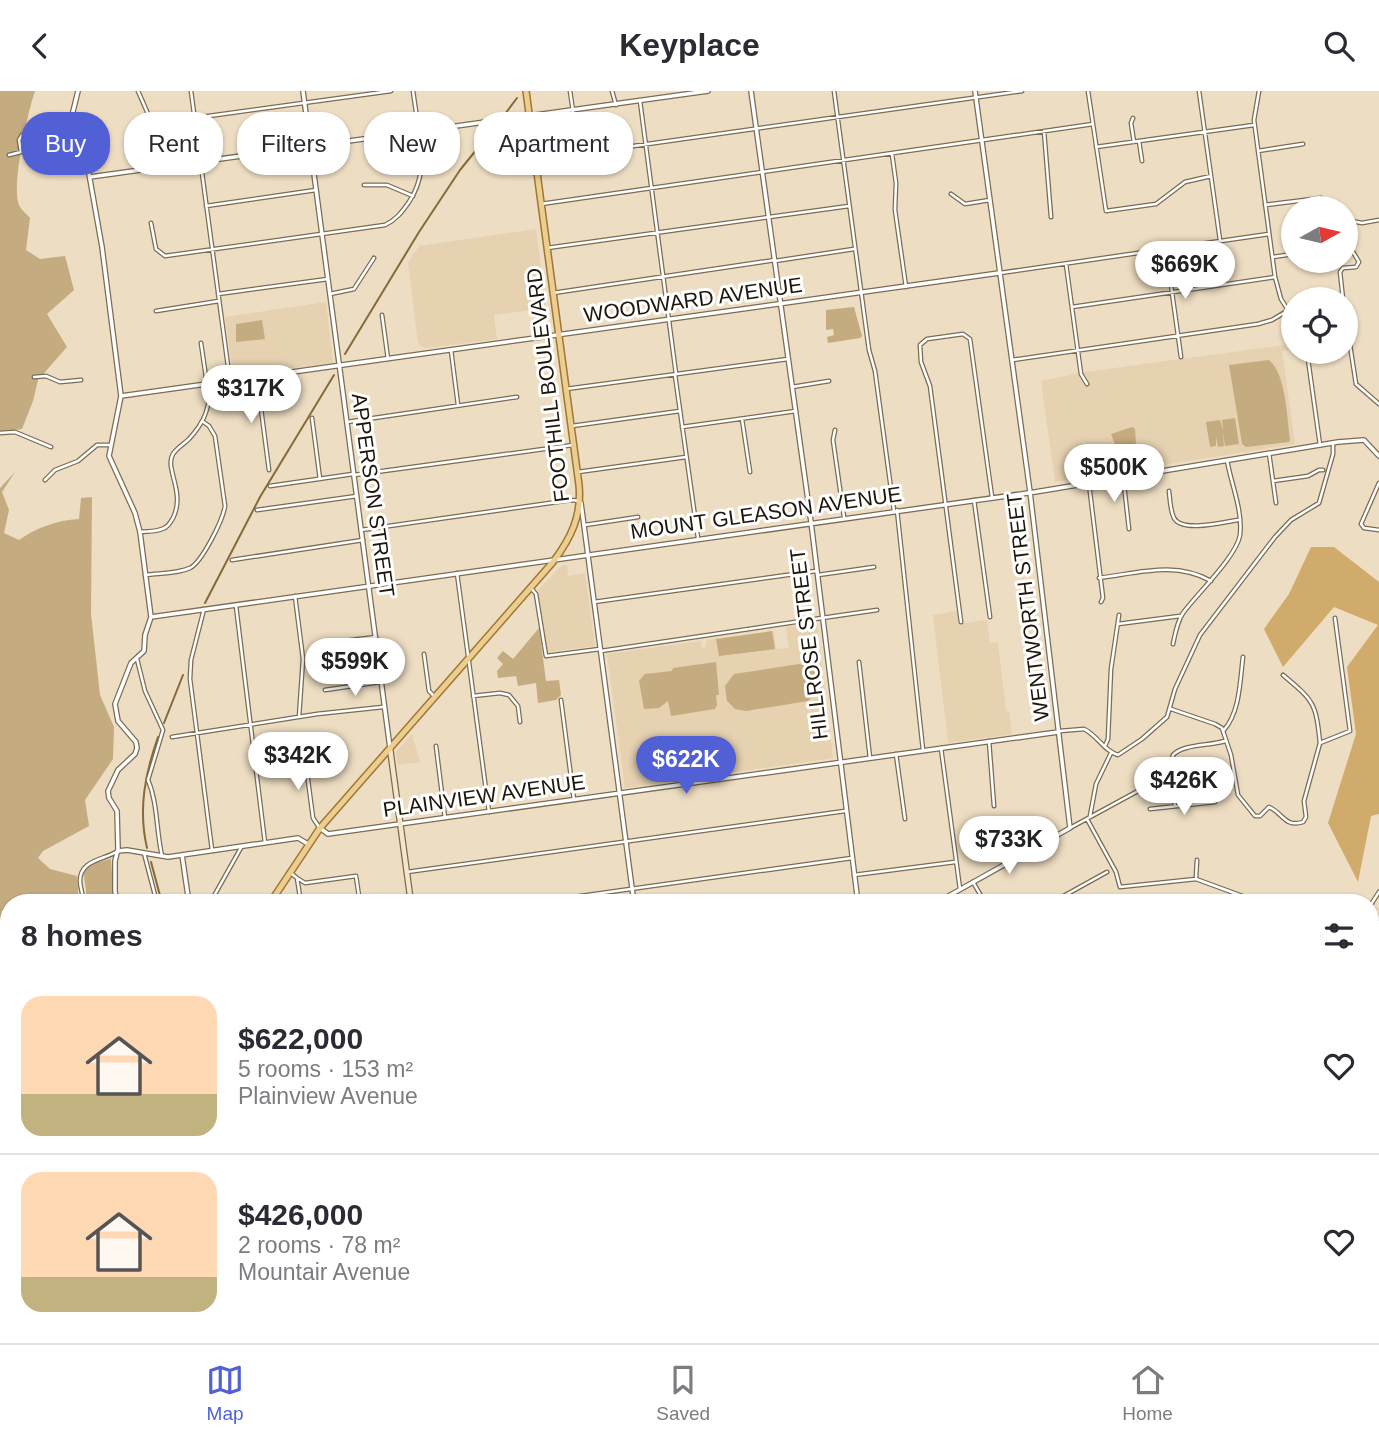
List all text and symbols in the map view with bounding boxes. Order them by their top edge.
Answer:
icon: back [21,27,59,65]
text: Keyplace [619,27,760,63]
icon: search [1320,27,1358,65]
chip: Buy [21,112,110,175]
chip: Rent [124,112,223,175]
chip: Filters [237,112,350,175]
chip: New [364,112,460,175]
chip: Apartment [474,112,633,175]
north arrow [1281,196,1358,273]
map controls [1281,196,1358,364]
pin: $669K [1136,241,1234,301]
text: $669K [1151,251,1219,277]
street label: FOOTHILL BOULEVARD [522,267,573,503]
street label: WOODWARD AVENUE [582,273,804,326]
button: locate [1281,287,1358,364]
pin: $317K [202,365,300,425]
text: $317K [217,375,285,401]
street label: APPERSON STREET [348,392,399,598]
pin: $500K [1065,445,1163,504]
text: $500K [1080,454,1148,480]
street label: MOUNT GLEASON AVENUE [629,482,903,543]
street label: WENTWORTH STREET [1002,492,1053,722]
street label: HILLROSE STREET [785,547,832,741]
pin: $599K [306,639,404,698]
text: $599K [321,648,389,674]
pin: $342K [249,733,347,792]
pin: $622K [637,737,735,796]
text: $342K [264,742,332,768]
text: $622K [652,746,720,772]
pin: $426K [1135,757,1233,817]
text: $426K [1150,767,1218,793]
street label: PLAINVIEW AVENUE [381,770,586,821]
pin: $733K [960,817,1058,876]
text: $733K [975,826,1043,852]
icon: filters [1320,917,1358,955]
text: 8 homes [21,919,143,952]
text: $622,000 [238,1022,363,1055]
icon: home [77,1024,161,1108]
icon: heart [1320,1047,1358,1085]
text: 5 rooms · 153 m² [238,1056,413,1082]
text: Plainview Avenue [238,1083,418,1109]
text: $426,000 [238,1198,363,1231]
icon: home [77,1200,161,1284]
icon: heart [1320,1223,1358,1261]
text: 2 rooms · 78 m² [238,1232,400,1258]
text: Mountair Avenue [238,1259,410,1285]
tab: Map [206,1361,244,1425]
tab: Saved [656,1361,710,1425]
tab: Home [1122,1361,1173,1425]

